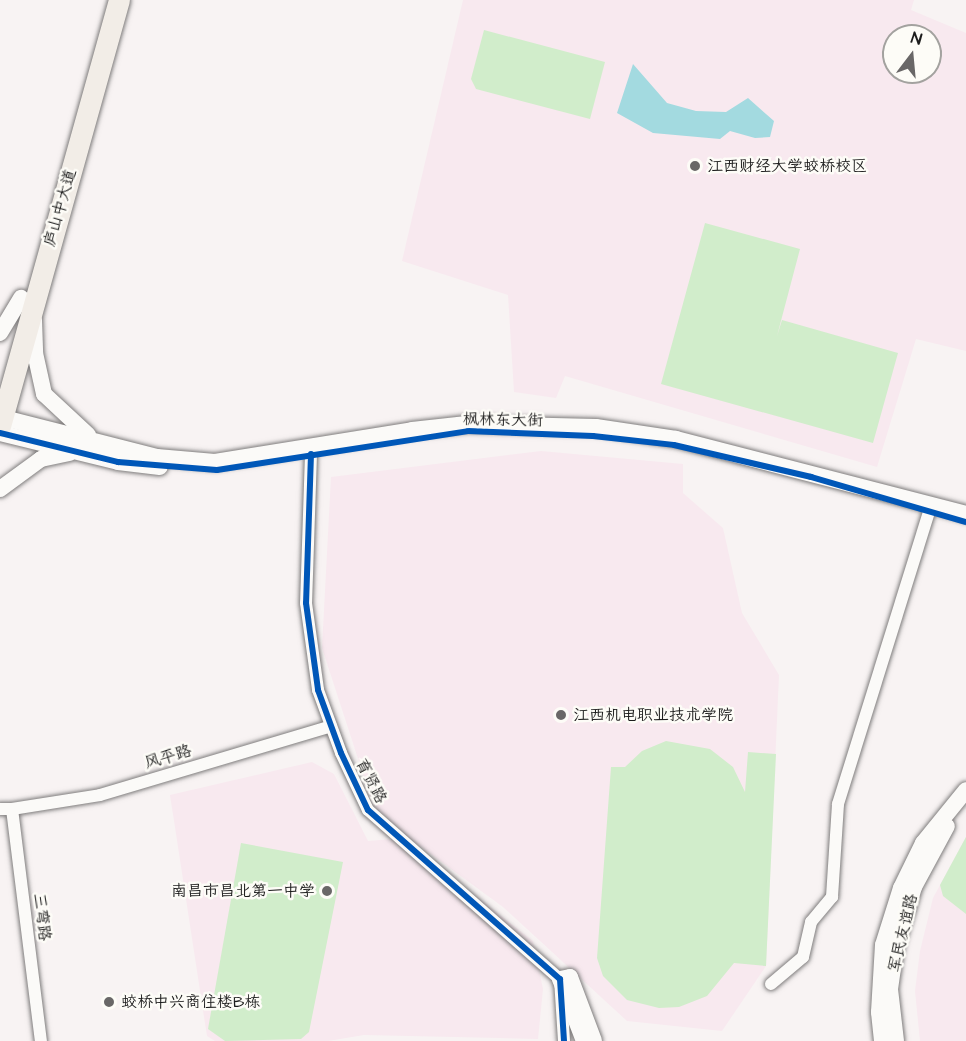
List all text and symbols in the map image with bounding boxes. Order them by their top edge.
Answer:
north arrow [882,24,942,84]
text: N [909,27,924,51]
place label: 江西财经大学蛟桥校区 [707,156,867,176]
marker: 江西财经大学蛟桥校区 [688,159,702,173]
street label: 庐山中大道 [40,167,80,249]
street label: 枫林东大街 [463,410,543,430]
place label: 江西机电职业技术学院 [573,705,733,725]
marker: 江西机电职业技术学院 [554,708,568,722]
street label: 风平路 [142,741,194,773]
street label: 育贤路 [351,755,391,807]
place label: 南昌市昌北第一中学 [171,881,315,901]
marker: 南昌市昌北第一中学 [320,884,334,898]
street label: 三弯路 [30,892,54,942]
street label: 军民友谊路 [885,892,921,974]
place label: 蛟桥中兴商住楼B栋 [121,992,260,1012]
marker: 蛟桥中兴商住楼B栋 [102,995,116,1009]

